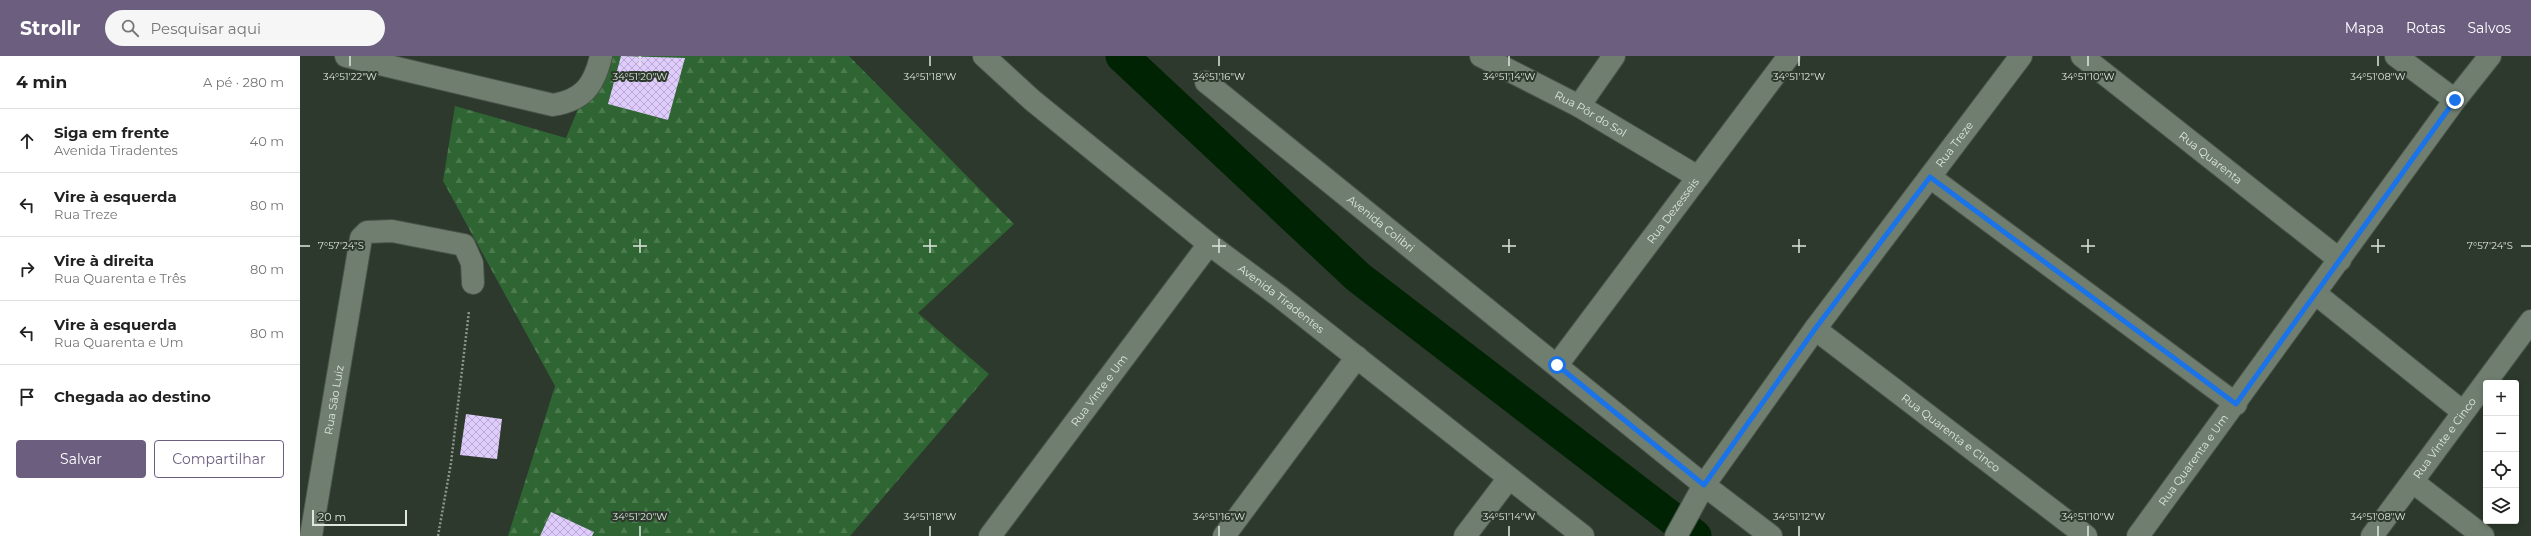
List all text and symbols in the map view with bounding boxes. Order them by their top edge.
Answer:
search box [105,10,385,46]
text: Strollr [20,17,81,40]
icon: search [119,17,141,39]
text: Pesquisar aqui [151,19,261,38]
text: Mapa [2345,19,2384,37]
text: Rotas [2406,19,2445,37]
text: Salvos [2467,19,2511,37]
text: 34°51'22"W [323,70,377,83]
text: 34°51'20"W [613,70,667,83]
text: 34°51'18"W [904,70,956,83]
text: 34°51'16"W [1193,70,1245,83]
text: 34°51'14"W [1483,70,1535,83]
text: 34°51'12"W [1773,70,1825,83]
text: 34°51'10"W [2061,70,2115,83]
text: 34°51'08"W [2350,70,2406,83]
text: 4 min [16,72,67,92]
text: A pé · 280 m [203,74,284,90]
street label: Rua Pôr do Sol [1552,88,1629,140]
route end [2446,91,2464,109]
street label: Rua Treze [1933,118,1976,170]
text: Siga em frente [54,123,169,142]
street label: Rua Quarenta [2176,128,2245,187]
icon: ahead [16,130,38,152]
text: 40 m [250,133,284,149]
text: Avenida Tiradentes [54,142,178,158]
street label: Rua Dezesseis [1644,175,1702,246]
text: Vire à esquerda [54,187,177,206]
street label: Avenida Colibri [1344,192,1417,255]
icon: left [16,194,38,216]
text: 80 m [250,197,284,213]
text: Rua Treze [54,206,118,222]
text: 7°57'24"S [318,239,364,252]
text: 7°57'24"S [2467,239,2513,252]
text: Vire à direita [54,251,154,270]
icon: right [16,258,38,280]
text: 80 m [250,261,284,277]
street label: Avenida Tiradentes [1236,261,1328,337]
text: Rua Quarenta e Três [54,270,186,286]
text: Vire à esquerda [54,315,177,334]
icon: left [16,322,38,344]
text: 80 m [250,325,284,341]
text: Rua Quarenta e Um [54,334,184,350]
street label: Rua Vinte e Um [1068,352,1131,429]
route start [1548,356,1566,374]
street label: Rua São Luiz [321,364,347,436]
map controls [2483,380,2519,524]
button: + [2483,380,2519,416]
icon: arrive [16,386,38,408]
text: Chegada ao destino [54,387,211,406]
street label: Rua Quarenta e Cinco [1899,391,2003,475]
street label: Rua Vinte e Cinco [2410,395,2479,481]
street label: Rua Quarenta e Um [2155,411,2231,509]
button: − [2483,416,2519,452]
button: Salvar [16,440,146,478]
button: Compartilhar [154,440,284,478]
button: locate [2483,452,2519,488]
button: layers [2483,488,2519,524]
scale bar [312,508,407,527]
text: 20 m [318,510,346,524]
text: 34°51'20"W [613,510,667,523]
text: 34°51'18"W [904,510,956,523]
text: 34°51'16"W [1193,510,1245,523]
text: 34°51'14"W [1483,510,1535,523]
text: 34°51'12"W [1773,510,1825,523]
text: 34°51'10"W [2061,510,2115,523]
text: 34°51'08"W [2350,510,2406,523]

